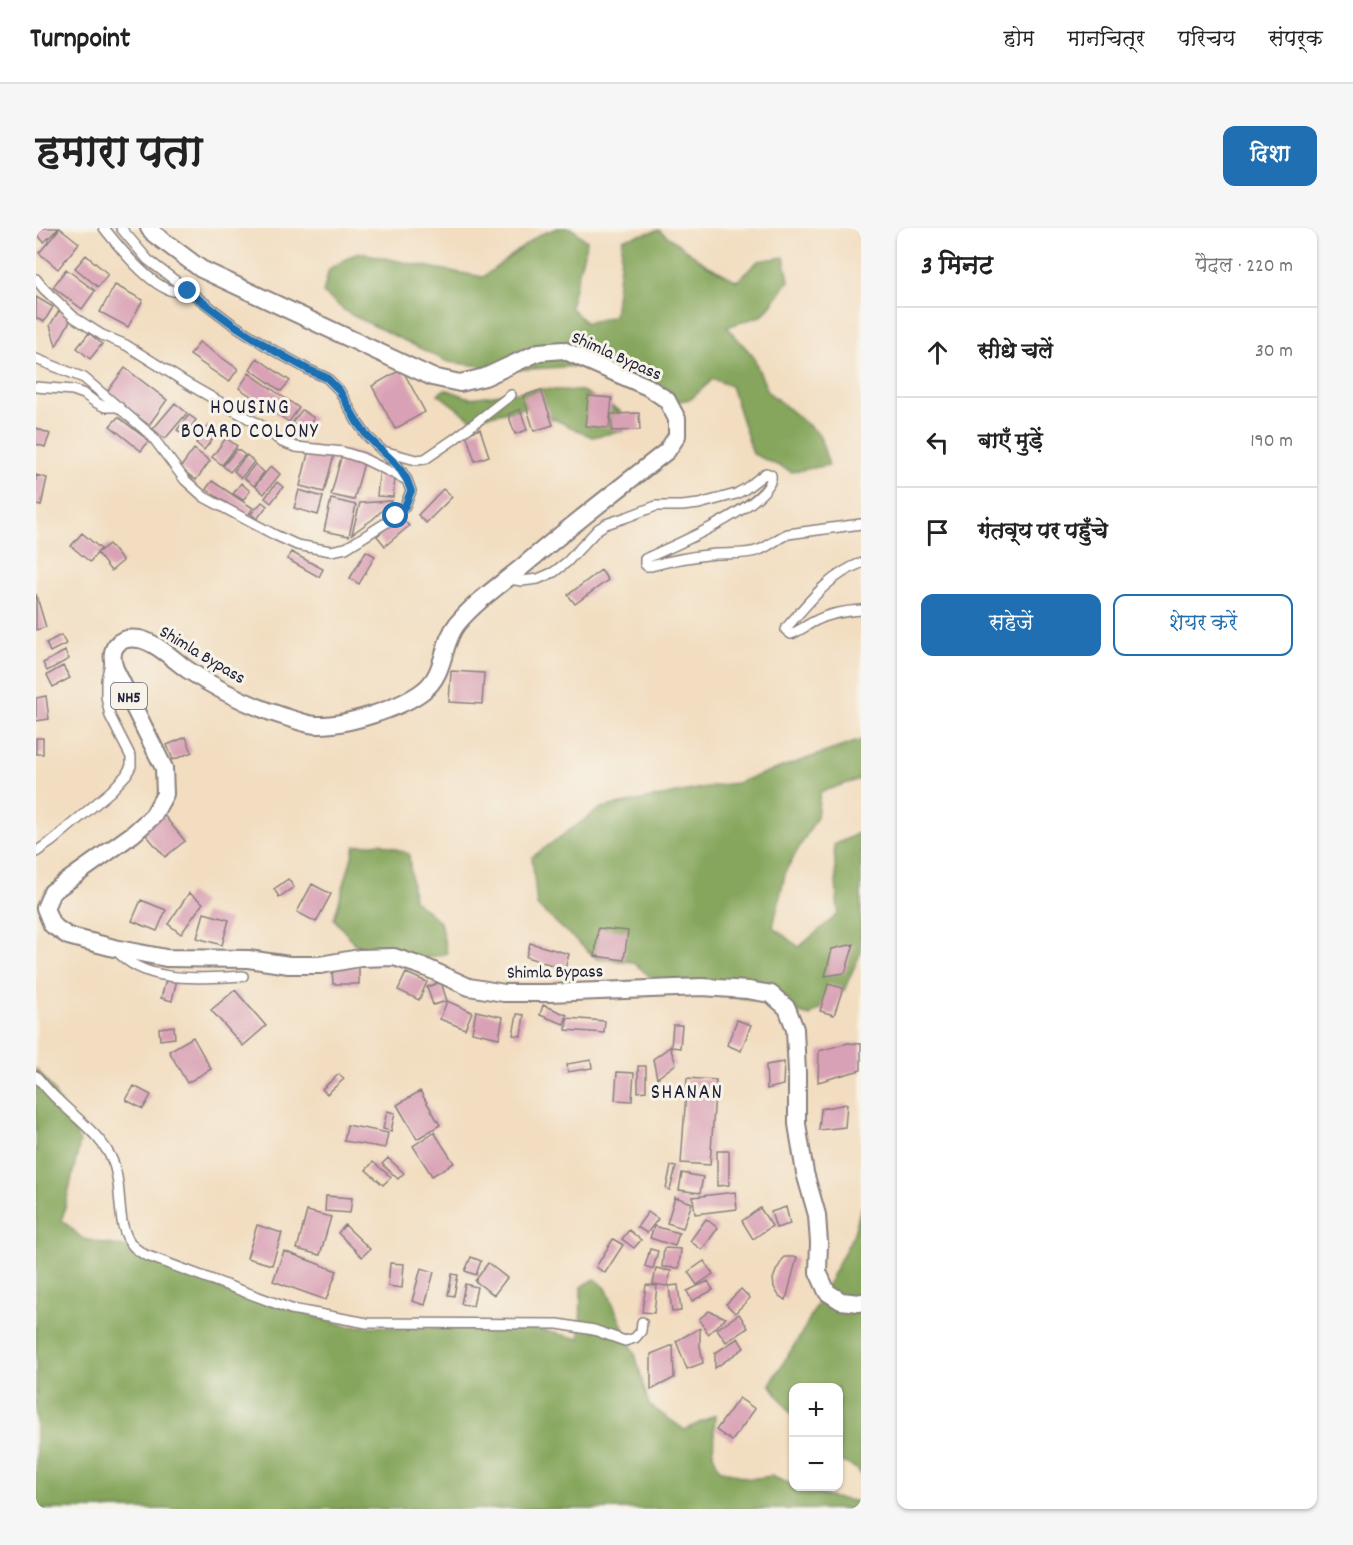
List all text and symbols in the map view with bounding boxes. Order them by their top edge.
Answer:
text: Turnpoint [30,21,130,61]
text: होम [1003,26,1034,56]
text: मानचित्र [1067,26,1145,56]
text: परिचय [1178,26,1235,56]
text: संपर्क [1268,26,1323,56]
text: हमारा पता [36,126,203,186]
button: दिशा [1223,126,1317,186]
text: 3 मिनट [921,249,993,286]
text: पैदल · 220 m [1195,253,1293,281]
route end [174,277,200,303]
street label: Shimla Bypass [567,326,665,388]
icon: ahead [921,336,954,369]
text: सीधे चलें [978,337,1053,368]
text: 30 m [1255,338,1293,366]
district label: HOUSING BOARD COLONY [181,394,319,448]
icon: left [921,426,954,459]
text: बाएँ मुड़ें [978,427,1043,458]
text: 190 m [1250,428,1293,456]
route start [382,502,408,528]
icon: arrive [921,516,954,549]
text: गंतव्य पर पहुँचे [978,517,1108,548]
button: सहेजें [921,594,1101,656]
button: शेयर करें [1113,594,1293,656]
street label: Shimla Bypass [154,621,249,692]
road number: NH5 [111,683,147,709]
street label: Shimla Bypass [507,960,603,987]
district label: SHANAN [651,1079,723,1109]
map controls [789,1383,843,1491]
button: + [789,1383,843,1437]
button: − [789,1437,843,1491]

